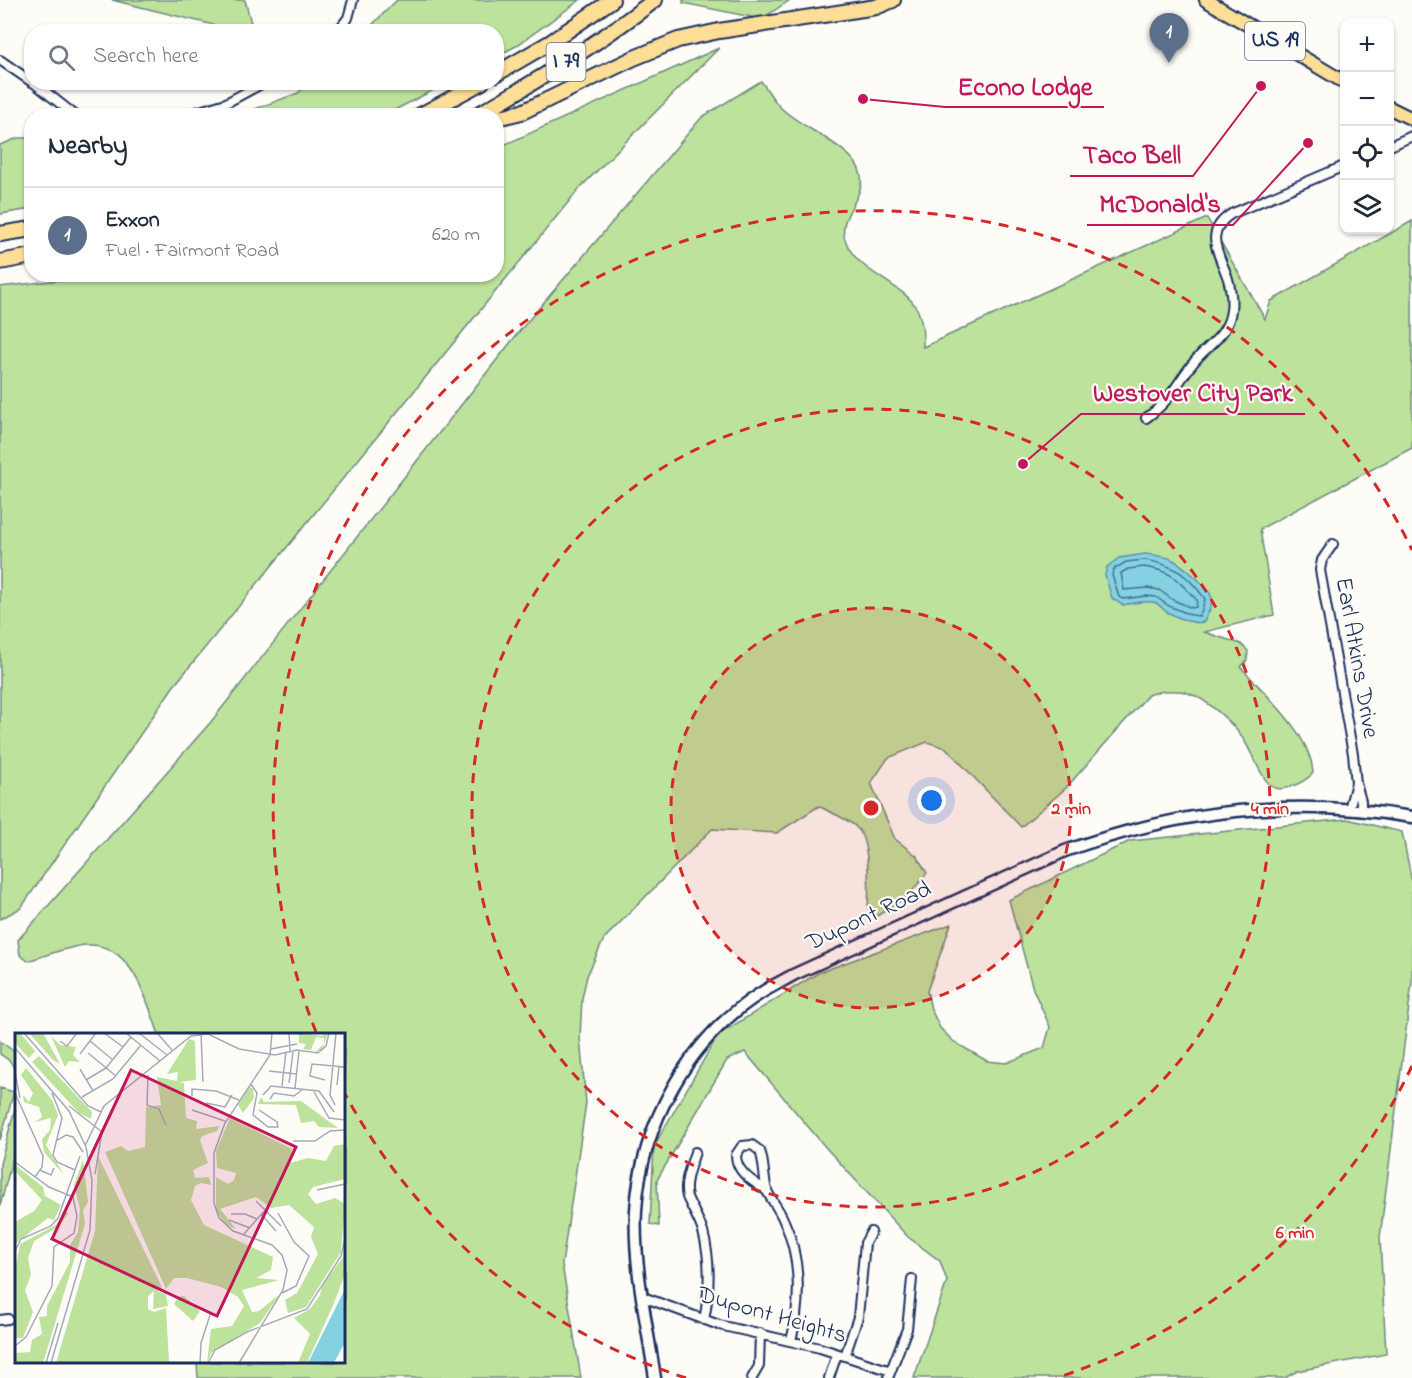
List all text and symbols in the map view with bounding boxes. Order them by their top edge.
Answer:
pin: 1 [1150,14,1188,63]
map controls [1340,18,1394,234]
button: + [1340,18,1394,72]
road number: US 19 [1245,22,1305,60]
search box [24,24,504,90]
icon: search [45,41,78,74]
text: Search here [93,41,198,73]
road number: I 79 [546,43,586,81]
callout: Econo Lodge [945,63,1104,107]
text: Econo Lodge [958,70,1094,109]
button: − [1340,72,1394,126]
button: locate [1340,126,1394,180]
text: Nearby [48,128,127,166]
callout: Taco Bell [1070,132,1193,176]
text: Taco Bell [1083,138,1181,176]
button: layers [1340,180,1394,234]
callout: McDonald's [1087,181,1233,225]
text: McDonald's [1099,187,1221,225]
text: Exxon [105,205,160,237]
text: 1 [64,221,71,250]
text: 620 m [432,221,480,250]
text: Fuel · Fairmont Road [105,237,279,266]
callout: Westover City Park [1081,370,1305,414]
text: Westover City Park [1093,376,1294,414]
street label: Earl Atkins Drive [1325,575,1387,741]
your location [917,786,946,815]
text: 2 min [1050,797,1091,823]
text: 4 min [1251,797,1289,823]
centre of rings [861,798,881,818]
street label: Dupont Road [800,872,938,962]
inset map [15,1033,345,1363]
text: 6 min [1276,1221,1314,1247]
street label: Dupont Heights [693,1278,850,1354]

